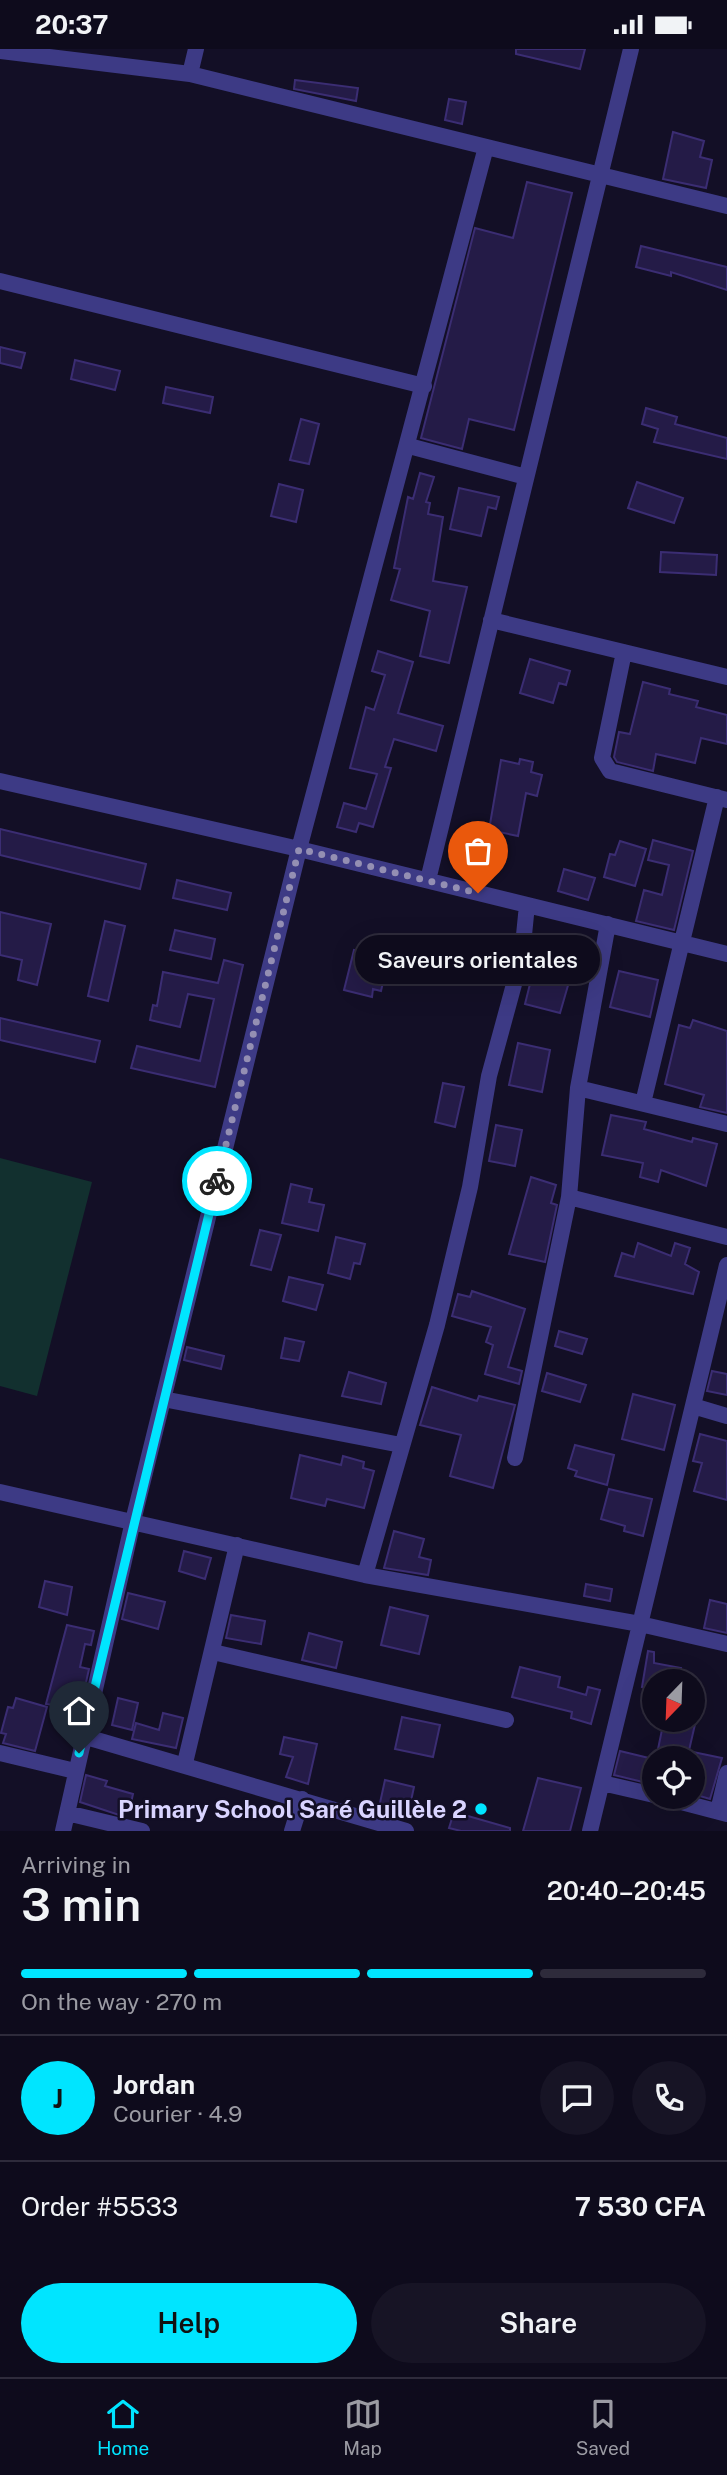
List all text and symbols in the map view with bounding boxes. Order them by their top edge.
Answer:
text: 20:37 [35,9,108,40]
pin [448,821,508,893]
icon: bag [459,832,497,870]
callout: Saveurs orientales [356,935,600,984]
text: Saveurs orientales [377,946,578,973]
courier [182,1146,252,1216]
icon: bike [198,1162,236,1200]
north arrow [642,1669,705,1733]
map controls [642,1669,705,1809]
pin [49,1681,109,1753]
icon: home [60,1692,98,1730]
button: locate [642,1746,705,1809]
place label: Primary School Saré Guillèle 2 [118,1795,467,1823]
marker: Primary School Saré Guillèle 2 [473,1801,489,1817]
text: Arriving in [21,1851,131,1878]
text: 20:40–20:45 [547,1875,706,1906]
text: 3 min [21,1877,141,1931]
text: On the way · 270 m [21,1988,222,2015]
button: chat [540,2061,614,2135]
button: phone [632,2061,706,2135]
text: Jordan [113,2069,195,2100]
text: J [53,2083,63,2114]
text: Courier · 4.9 [113,2100,242,2127]
text: Order #5533 [21,2191,178,2222]
text: 7 530 CFA [575,2191,706,2222]
button: Help [21,2283,357,2363]
button: Share [371,2283,706,2363]
tab: Home [97,2395,149,2459]
tab: Map [343,2395,382,2459]
tab: Saved [576,2395,630,2459]

